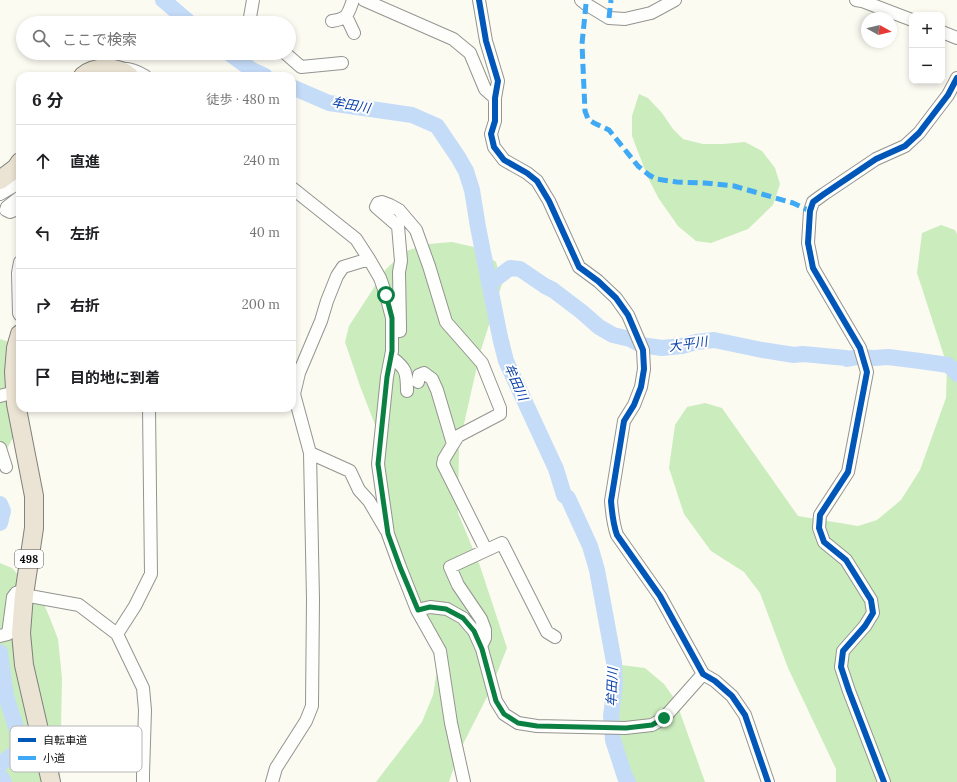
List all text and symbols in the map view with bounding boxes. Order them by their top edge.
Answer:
north arrow [861,12,897,48]
map controls [909,12,945,84]
button: + [909,12,945,48]
search box [16,16,296,60]
icon: search [30,27,52,49]
text: ここで検索 [62,30,137,49]
button: − [909,48,945,84]
text: 6 分 [32,89,63,111]
text: 徒歩 · 480 m [206,91,280,108]
water label: 牟田川 [330,93,374,117]
icon: ahead [32,150,54,172]
text: 直進 [70,152,100,171]
text: 240 m [243,152,280,169]
icon: left [32,222,54,244]
text: 左折 [70,224,100,243]
text: 40 m [250,224,280,241]
route start [377,286,395,304]
icon: right [32,294,54,316]
text: 右折 [70,296,100,315]
text: 200 m [242,296,280,313]
water label: 大平川 [667,333,710,355]
water label: 牟田川 [500,361,533,405]
icon: arrive [32,366,54,388]
text: 目的地に到着 [70,368,160,387]
road number: 498 [15,550,43,568]
water label: 牟田川 [603,665,621,707]
route end [655,709,673,727]
legend [10,726,142,772]
text: 自転車道 [43,733,87,747]
text: 小道 [43,751,65,765]

